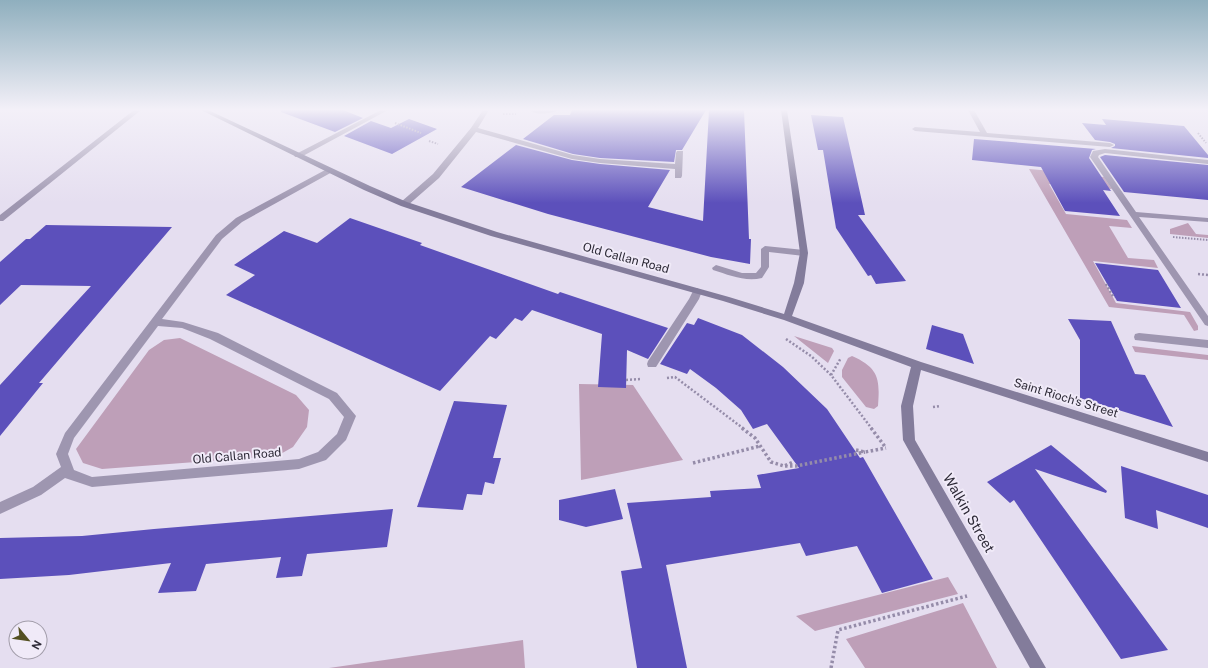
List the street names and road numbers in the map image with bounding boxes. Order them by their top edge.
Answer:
street label: Old Callan Road [581,240,671,276]
street label: Saint Rioch's Street [1012,375,1120,421]
street label: Old Callan Road [192,445,282,467]
street label: Walkin Street [940,471,998,555]

